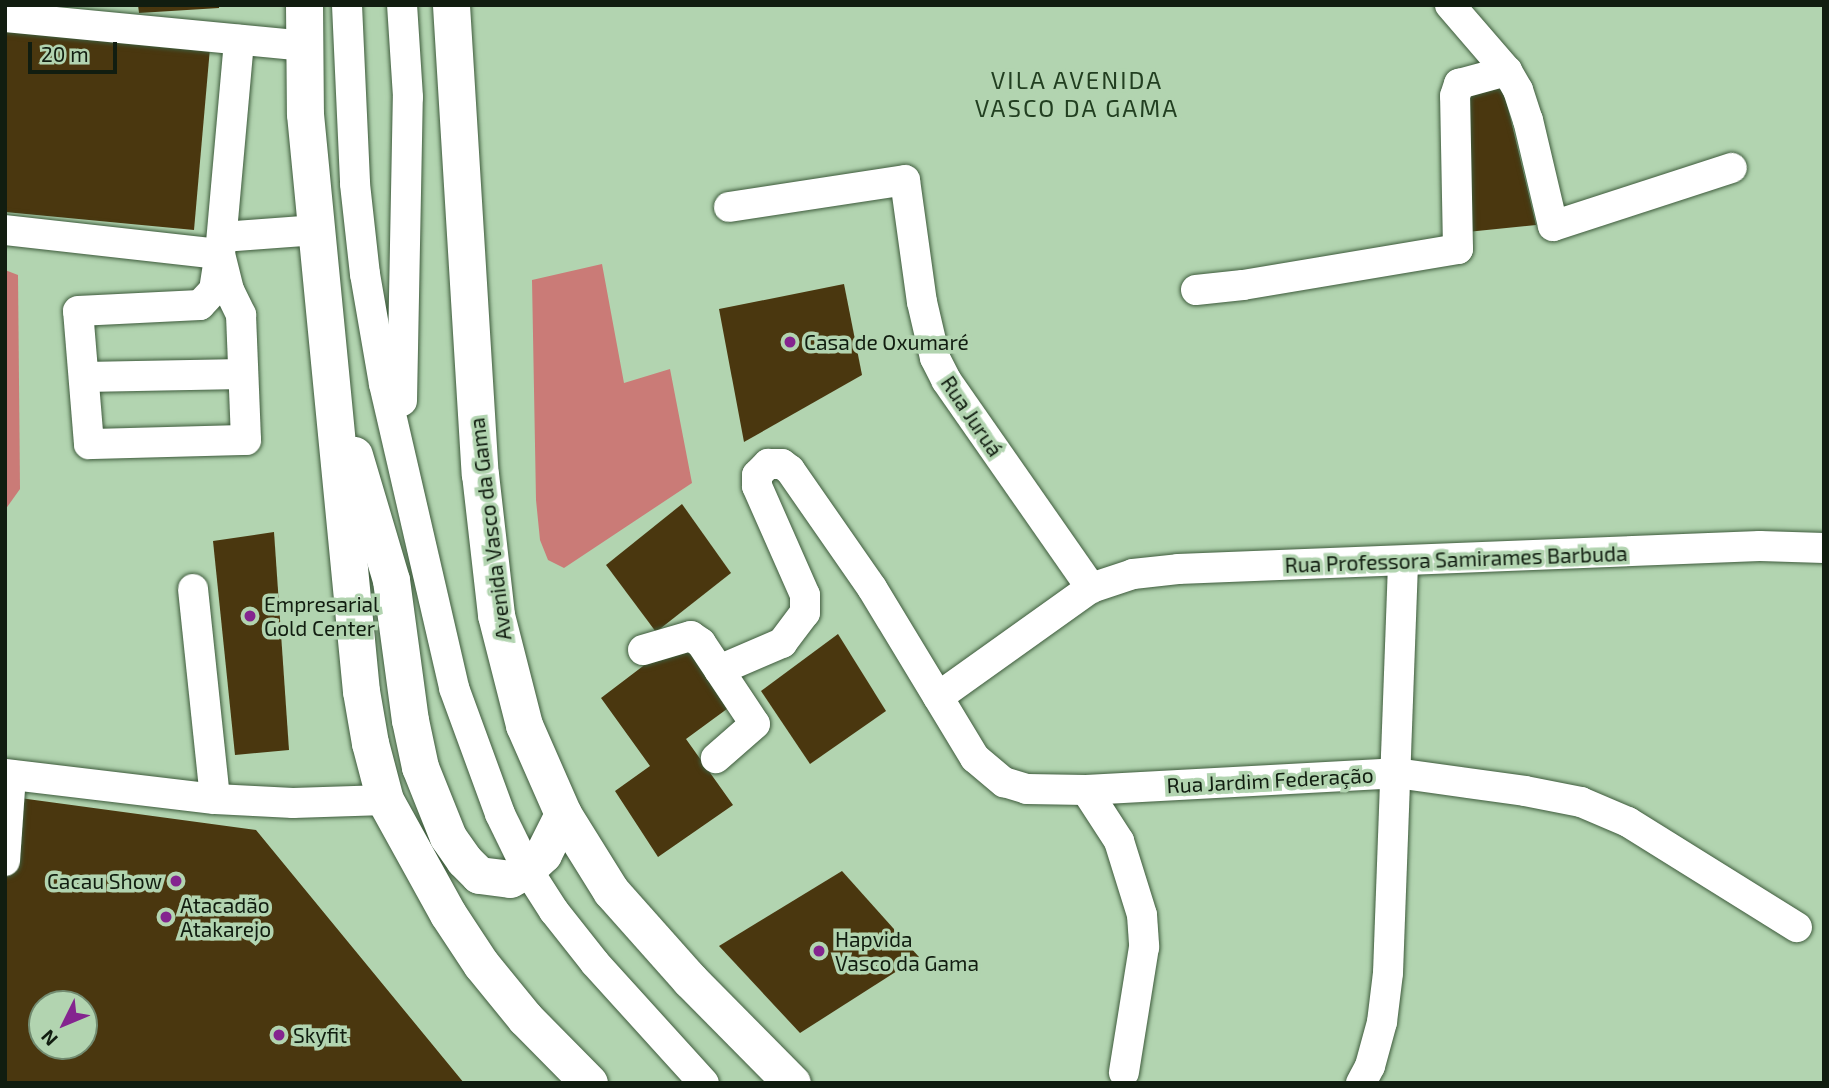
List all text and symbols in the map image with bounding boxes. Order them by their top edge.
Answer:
scale bar [32,28,121,72]
text: 20 m [41,41,89,66]
district label: VILA AVENIDA VASCO DA GAMA [976,66,1178,122]
place label: Casa de Oxumaré [804,329,969,355]
marker: Casa de Oxumaré [782,334,798,350]
street label: Rua Juruá [936,371,1008,461]
street label: Avenida Vasco da Gama [464,416,516,642]
street label: Rua Professora Samirames Barbuda [1284,540,1628,578]
place label: Empresarial Gold Center [264,591,379,641]
marker: Empresarial Gold Center [242,608,258,624]
street label: Rua Jardim Federação [1166,762,1374,798]
place label: Cacau Show [47,868,162,894]
marker: Cacau Show [168,873,184,889]
place label: Atacadão Atakarejo [180,892,271,942]
marker: Atacadão Atakarejo [158,909,174,925]
place label: Hapvida Vasco da Gama [835,926,979,976]
marker: Hapvida Vasco da Gama [809,941,829,961]
north arrow [28,990,98,1060]
place label: Skyfit [293,1022,347,1048]
text: N [36,1025,62,1051]
marker: Skyfit [271,1027,287,1043]

